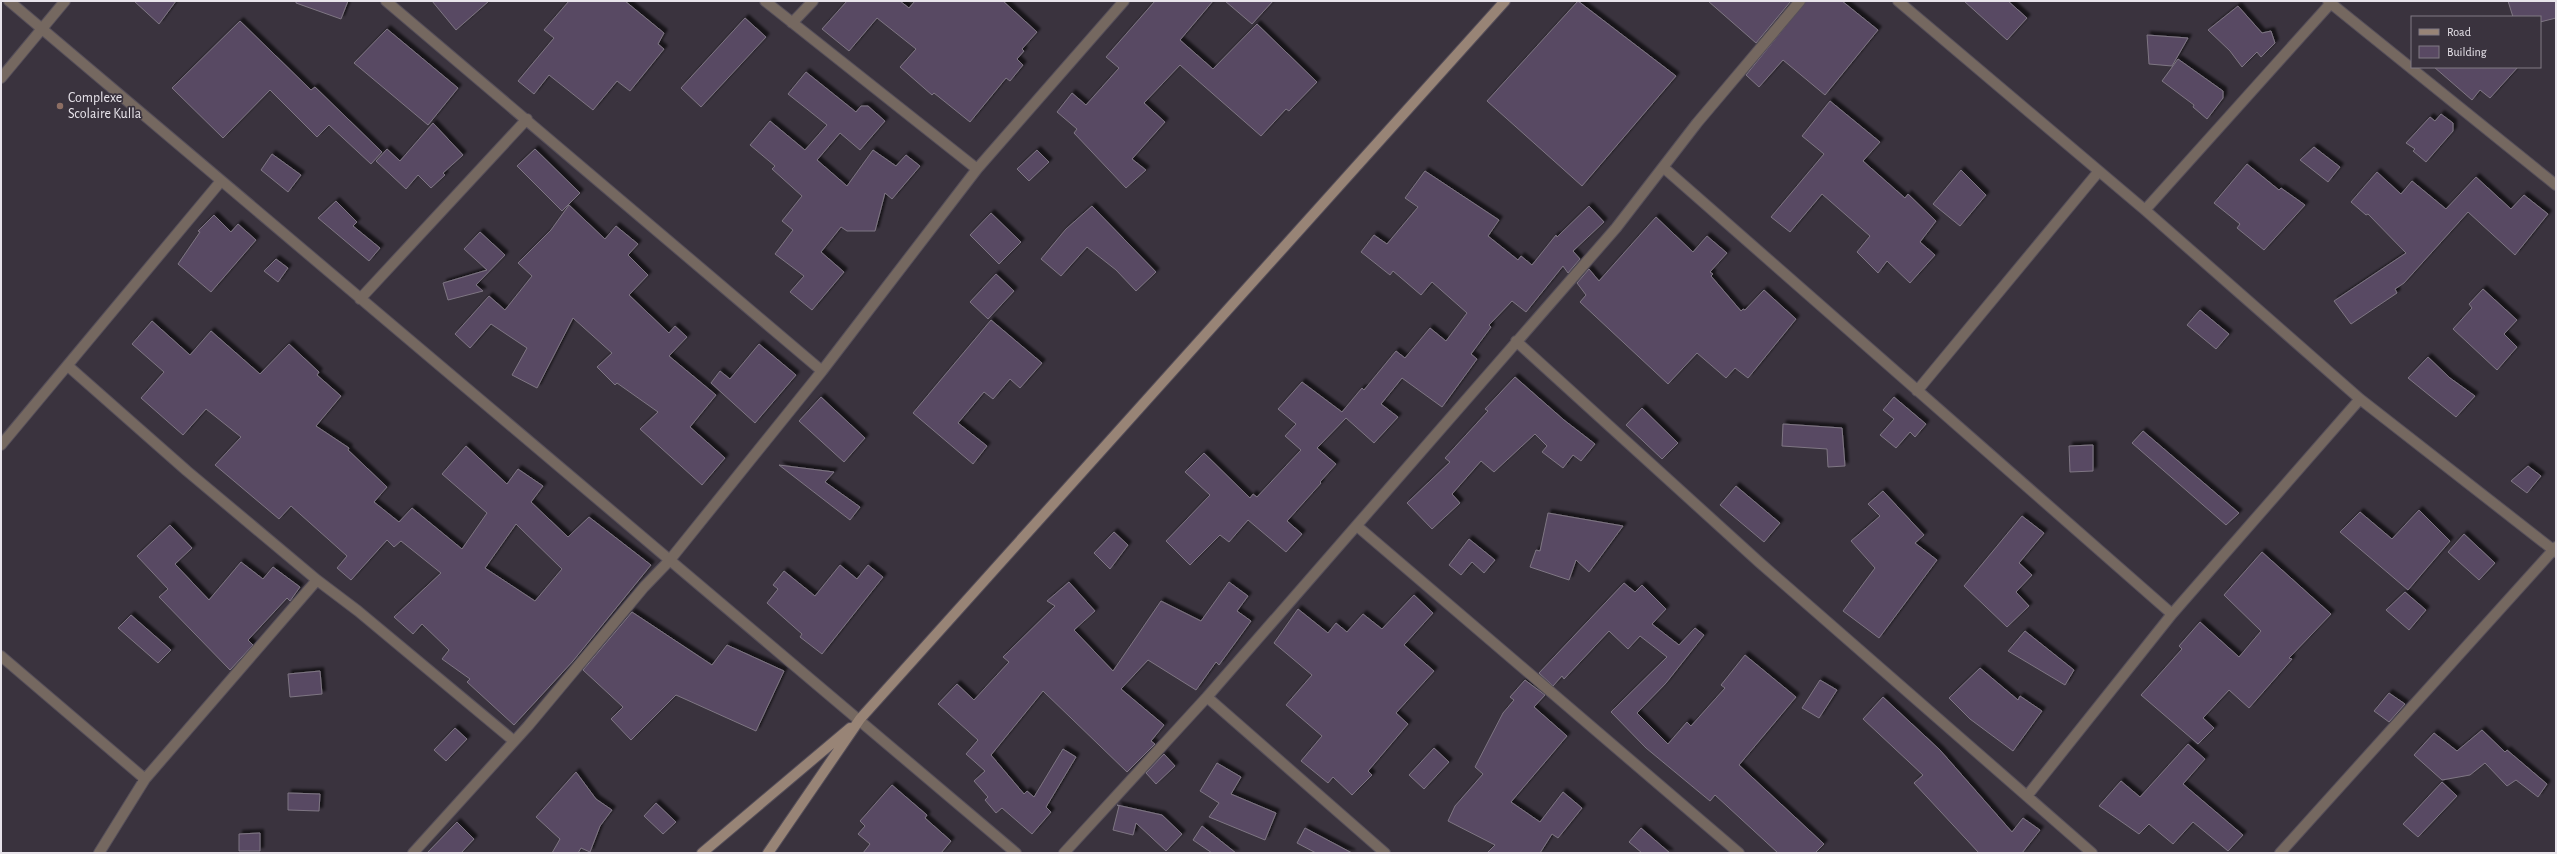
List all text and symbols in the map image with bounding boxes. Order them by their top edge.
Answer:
legend [2411,16,2541,68]
text: Road [2447,26,2471,38]
text: Building [2447,46,2487,58]
place label: Complexe Scolaire Kulla [68,91,142,121]
marker: Complexe Scolaire Kulla [55,101,65,111]

